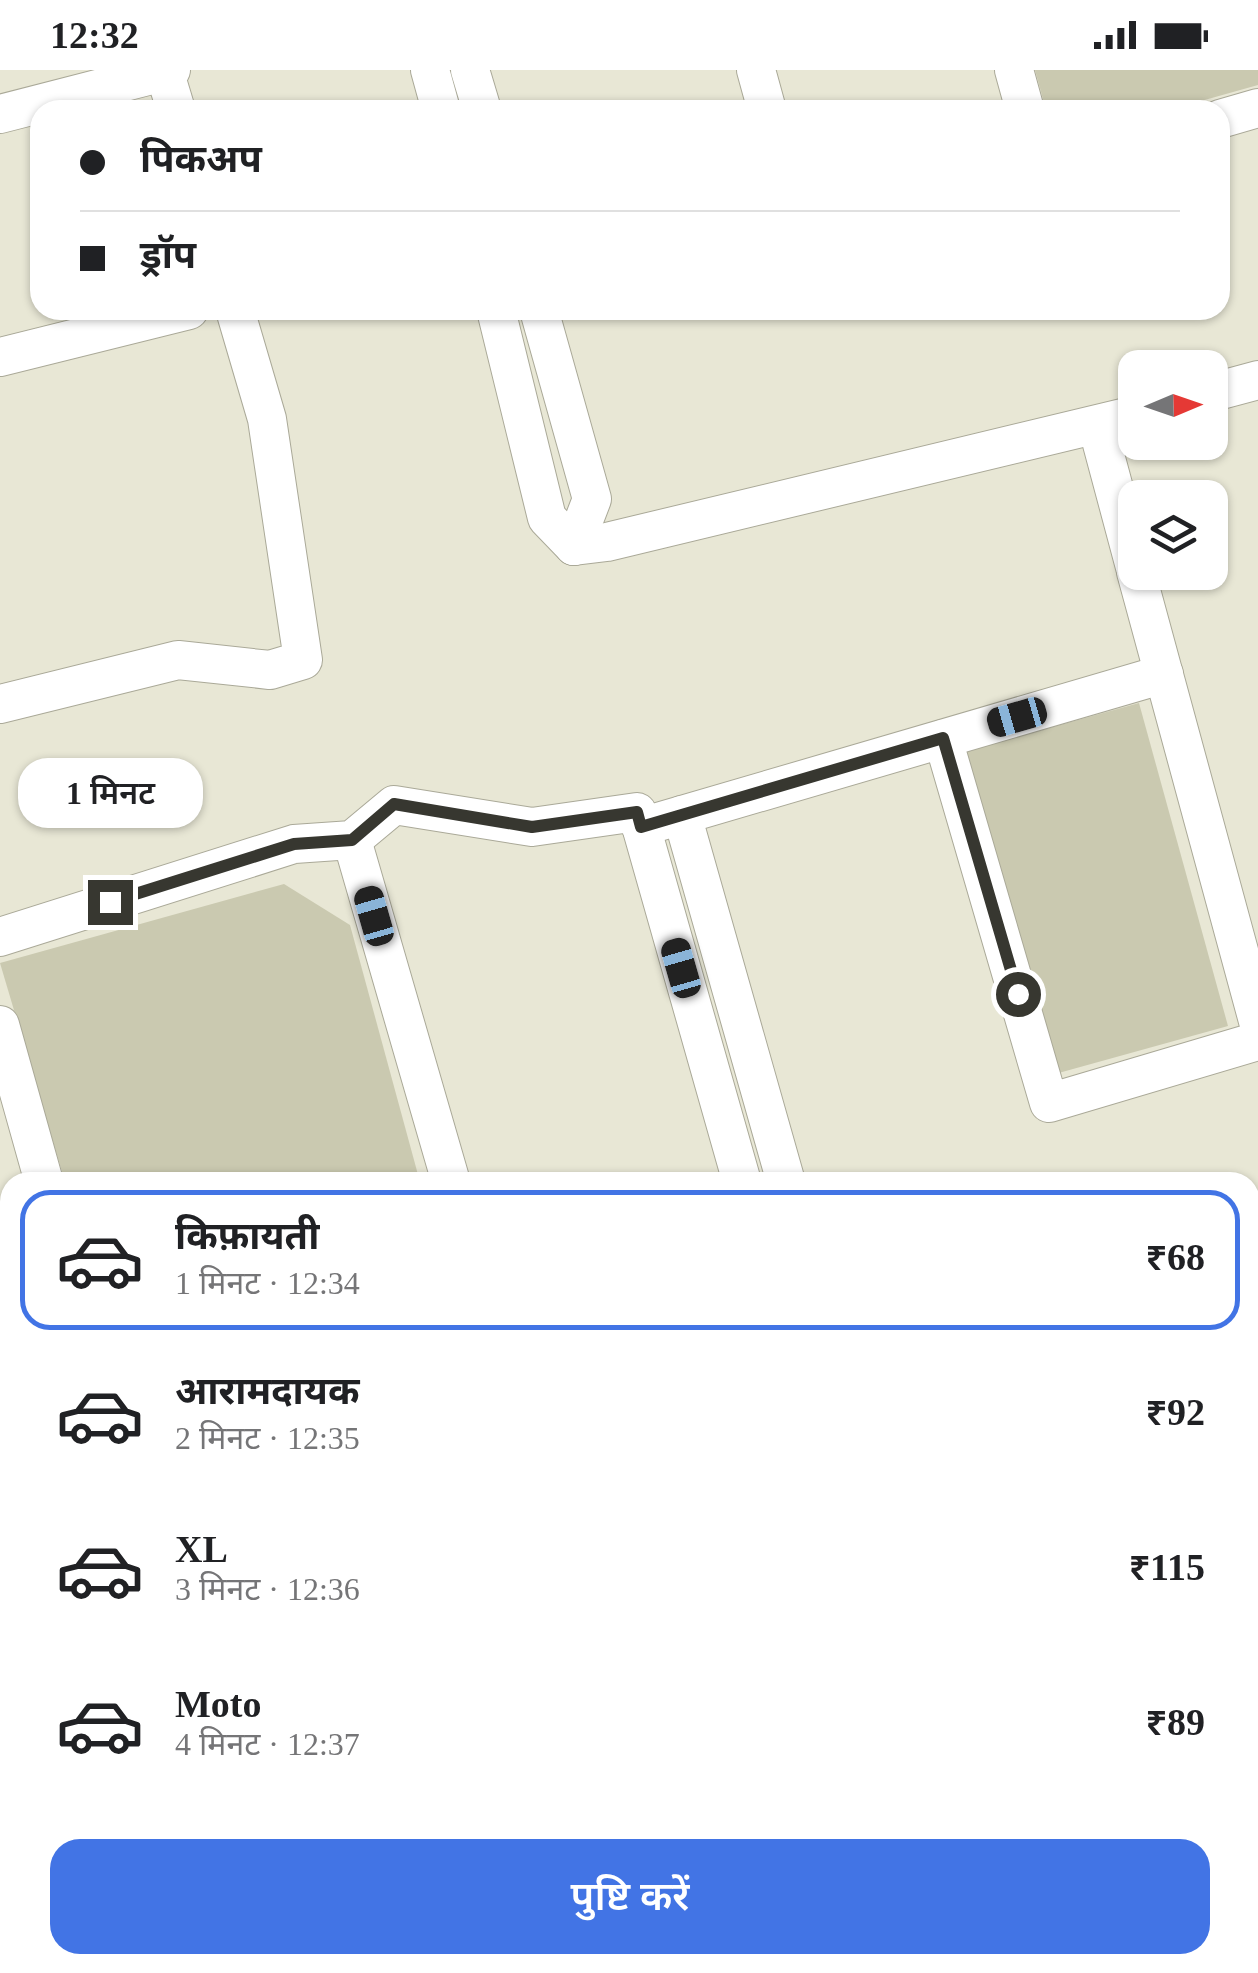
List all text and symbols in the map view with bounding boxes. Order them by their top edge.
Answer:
text: 12:32 [50,14,139,56]
text: पिकअप [140,138,262,180]
text: ड्रॉप [140,234,196,276]
north arrow [1118,350,1228,460]
map controls [1118,350,1228,590]
button: layers [1118,480,1228,590]
car [984,694,1050,740]
callout: 1 मिनट [18,757,202,827]
text: 1 मिनट [66,775,155,811]
route end [88,880,133,925]
car [351,883,397,949]
car [658,935,704,1001]
route start [996,972,1041,1017]
icon: car [55,1215,145,1305]
text: किफ़ायती [175,1215,319,1257]
text: ₹68 [1146,1236,1205,1278]
text: 1 मिनट · 12:34 [175,1265,360,1301]
icon: car [55,1370,145,1460]
text: आरामदायक [175,1370,359,1412]
text: ₹92 [1146,1391,1205,1433]
text: 2 मिनट · 12:35 [175,1420,360,1456]
icon: car [55,1525,145,1615]
text: XL [175,1528,228,1570]
text: ₹115 [1129,1546,1205,1588]
text: 3 मिनट · 12:36 [175,1571,360,1607]
icon: car [55,1680,145,1770]
text: Moto [175,1683,262,1725]
text: ₹89 [1146,1701,1205,1743]
text: 4 मिनट · 12:37 [175,1726,360,1762]
button: पुष्टि करें [50,1839,1210,1954]

